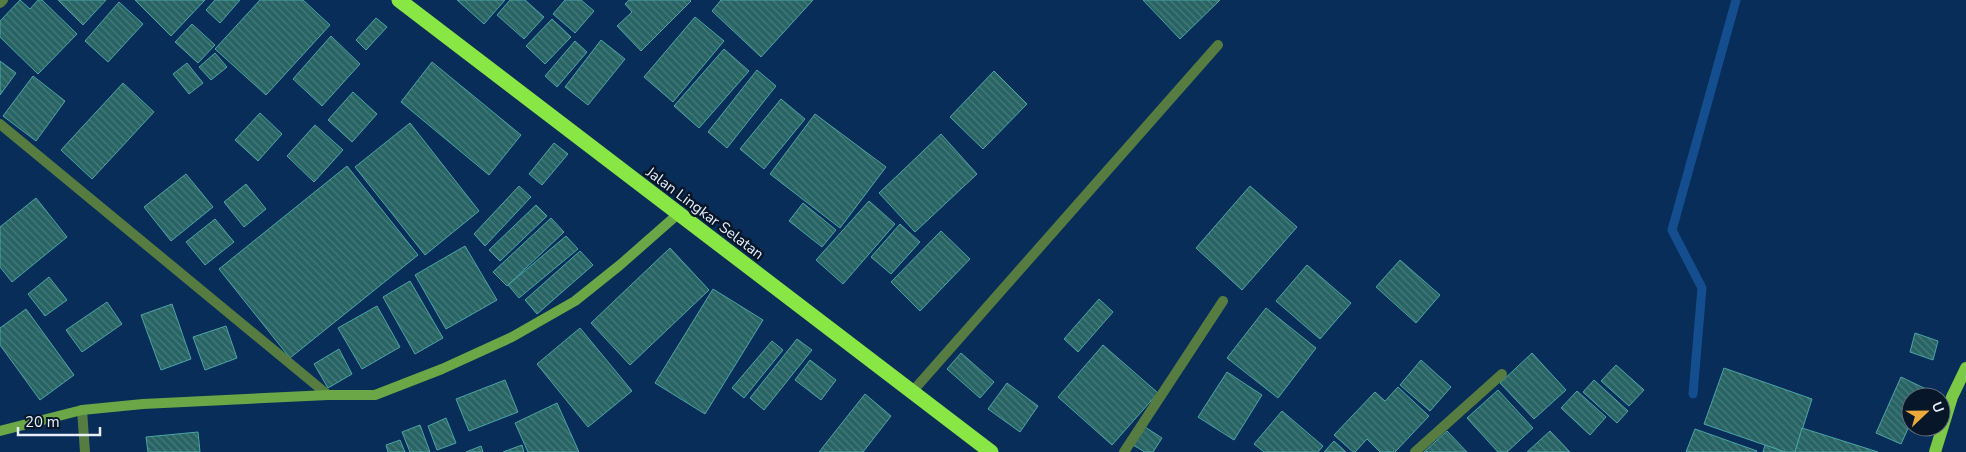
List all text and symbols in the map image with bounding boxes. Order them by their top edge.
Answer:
street label: Jalan Lingkar Selatan [641,162,768,264]
north arrow [1901,387,1951,437]
text: U [1927,399,1948,416]
scale bar [18,404,100,436]
text: 20 m [25,412,60,432]

